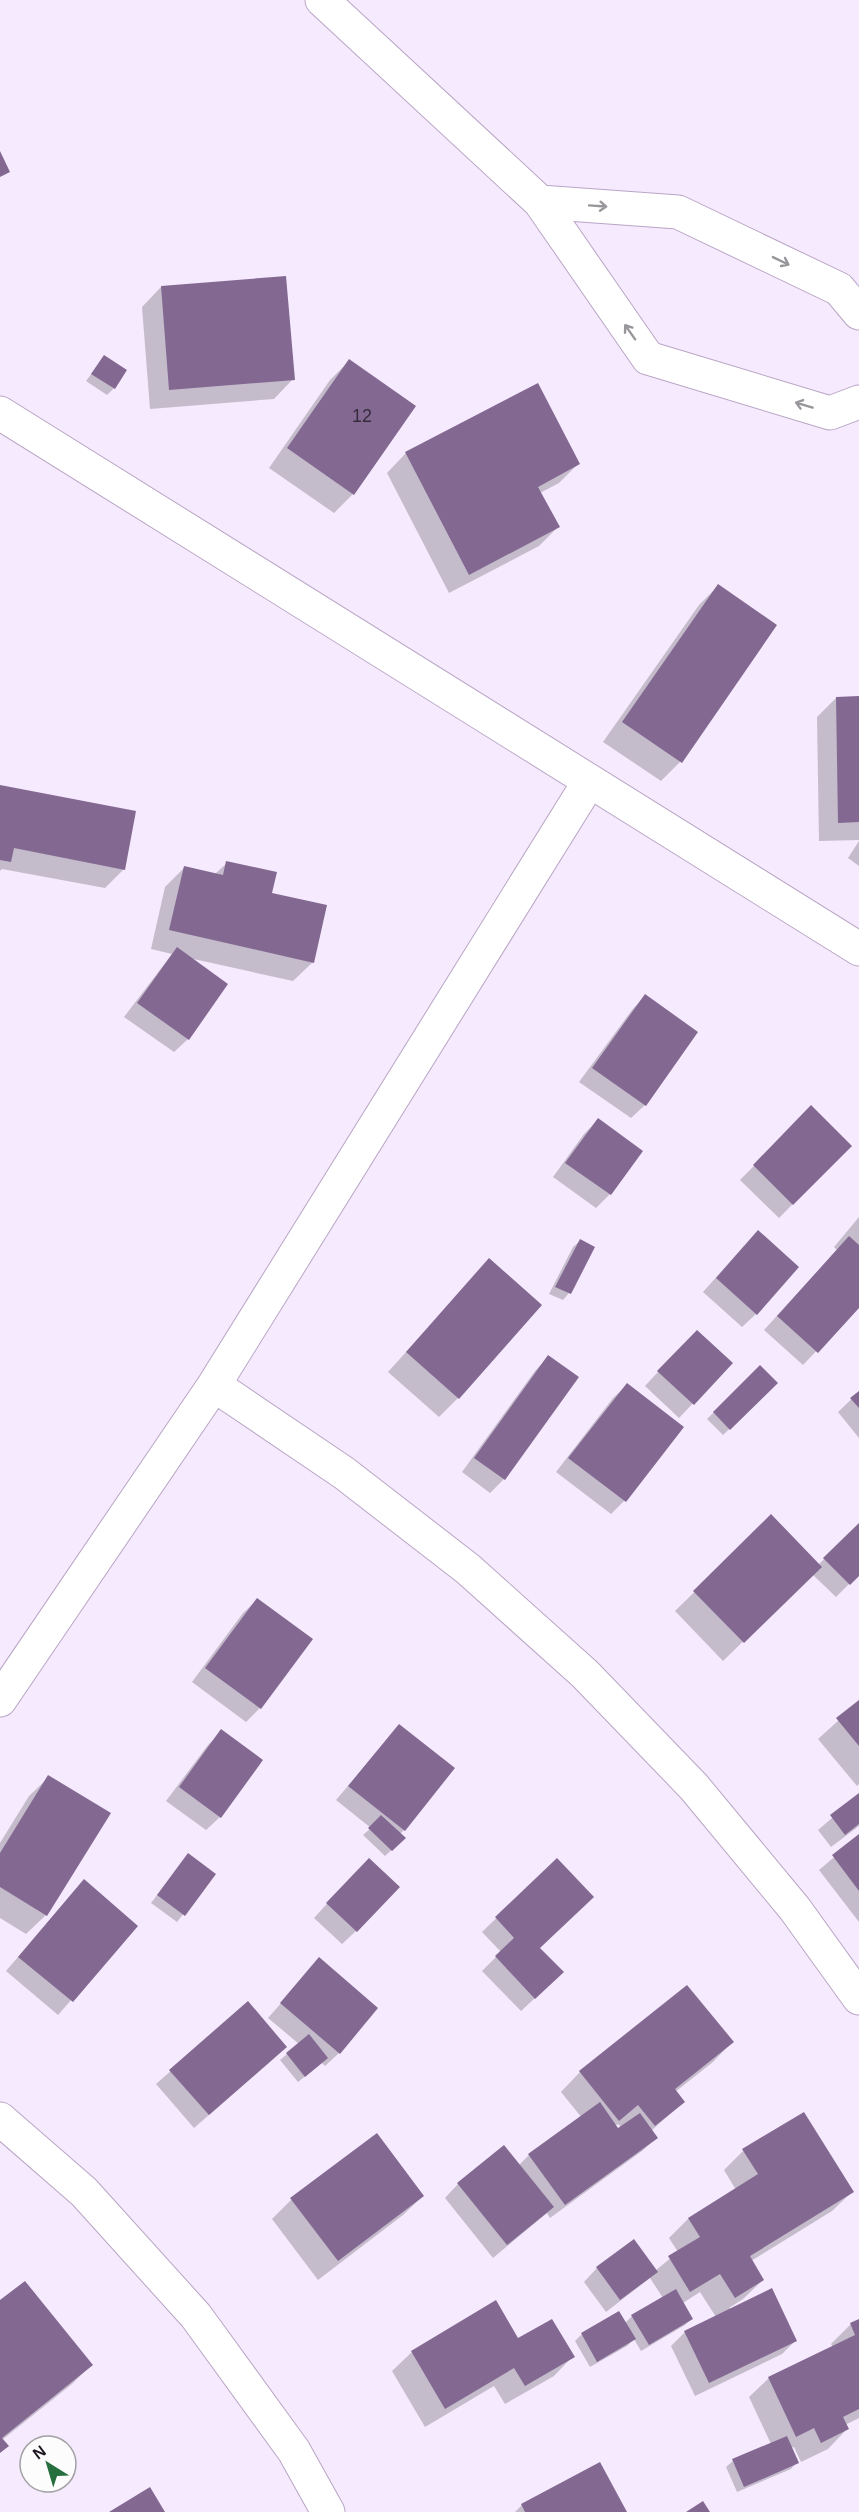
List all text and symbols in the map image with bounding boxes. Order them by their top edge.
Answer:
one-way arrow [587,201,607,212]
one-way arrow [772,256,790,268]
one-way arrow [624,324,636,340]
one-way arrow [795,399,814,410]
house number: 12 [352,406,372,426]
north arrow [18,2434,78,2494]
text: N [30,2442,49,2463]

